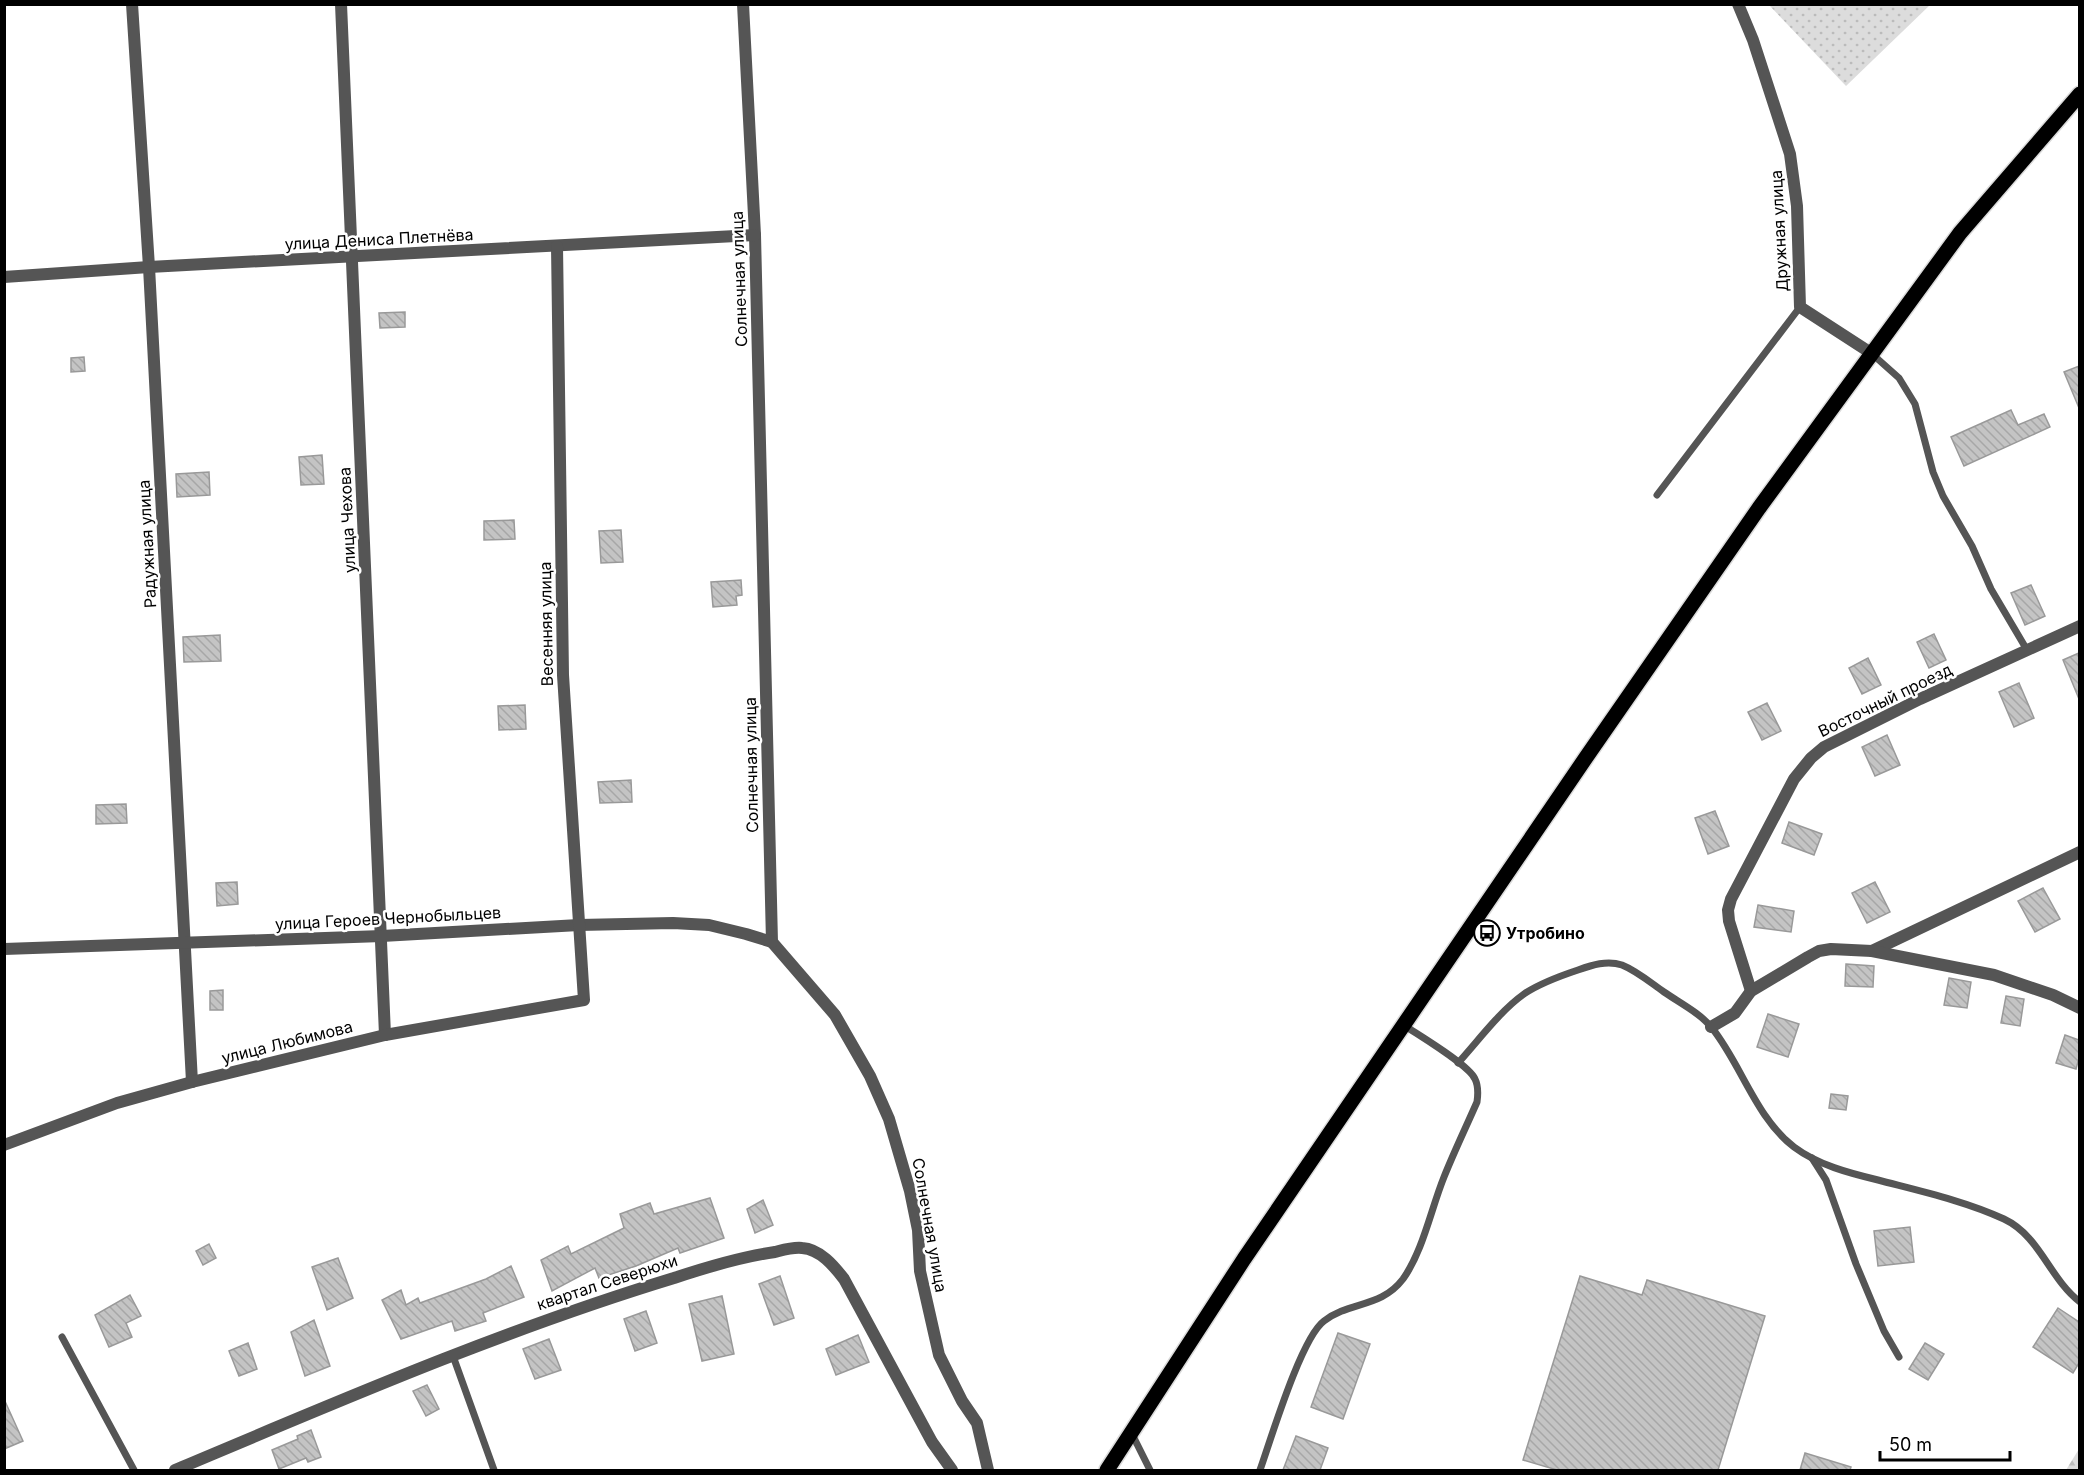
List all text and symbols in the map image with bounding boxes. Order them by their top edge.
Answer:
street label: Дружная улица [1766,170,1792,292]
street label: Солнечная улица [727,211,751,347]
street label: улица Дениса Плетнёва [284,224,474,254]
street label: улица Чехова [334,466,360,574]
street label: Радужная улица [134,479,160,609]
street label: Весенняя улица [535,561,557,687]
street label: Восточный проезд [1815,659,1955,741]
street label: Солнечная улица [740,697,762,833]
street label: улица Героев Чернобыльцев [274,902,502,934]
bus stop icon: Утробино [1472,918,1502,948]
place label: Утробино [1506,923,1585,943]
street label: улица Любимова [219,1016,355,1068]
street label: Солнечная улица [908,1156,952,1294]
street label: квартал Северюхи [534,1250,680,1314]
scale bar [1880,1424,2010,1462]
text: 50 m [1889,1434,1932,1455]

